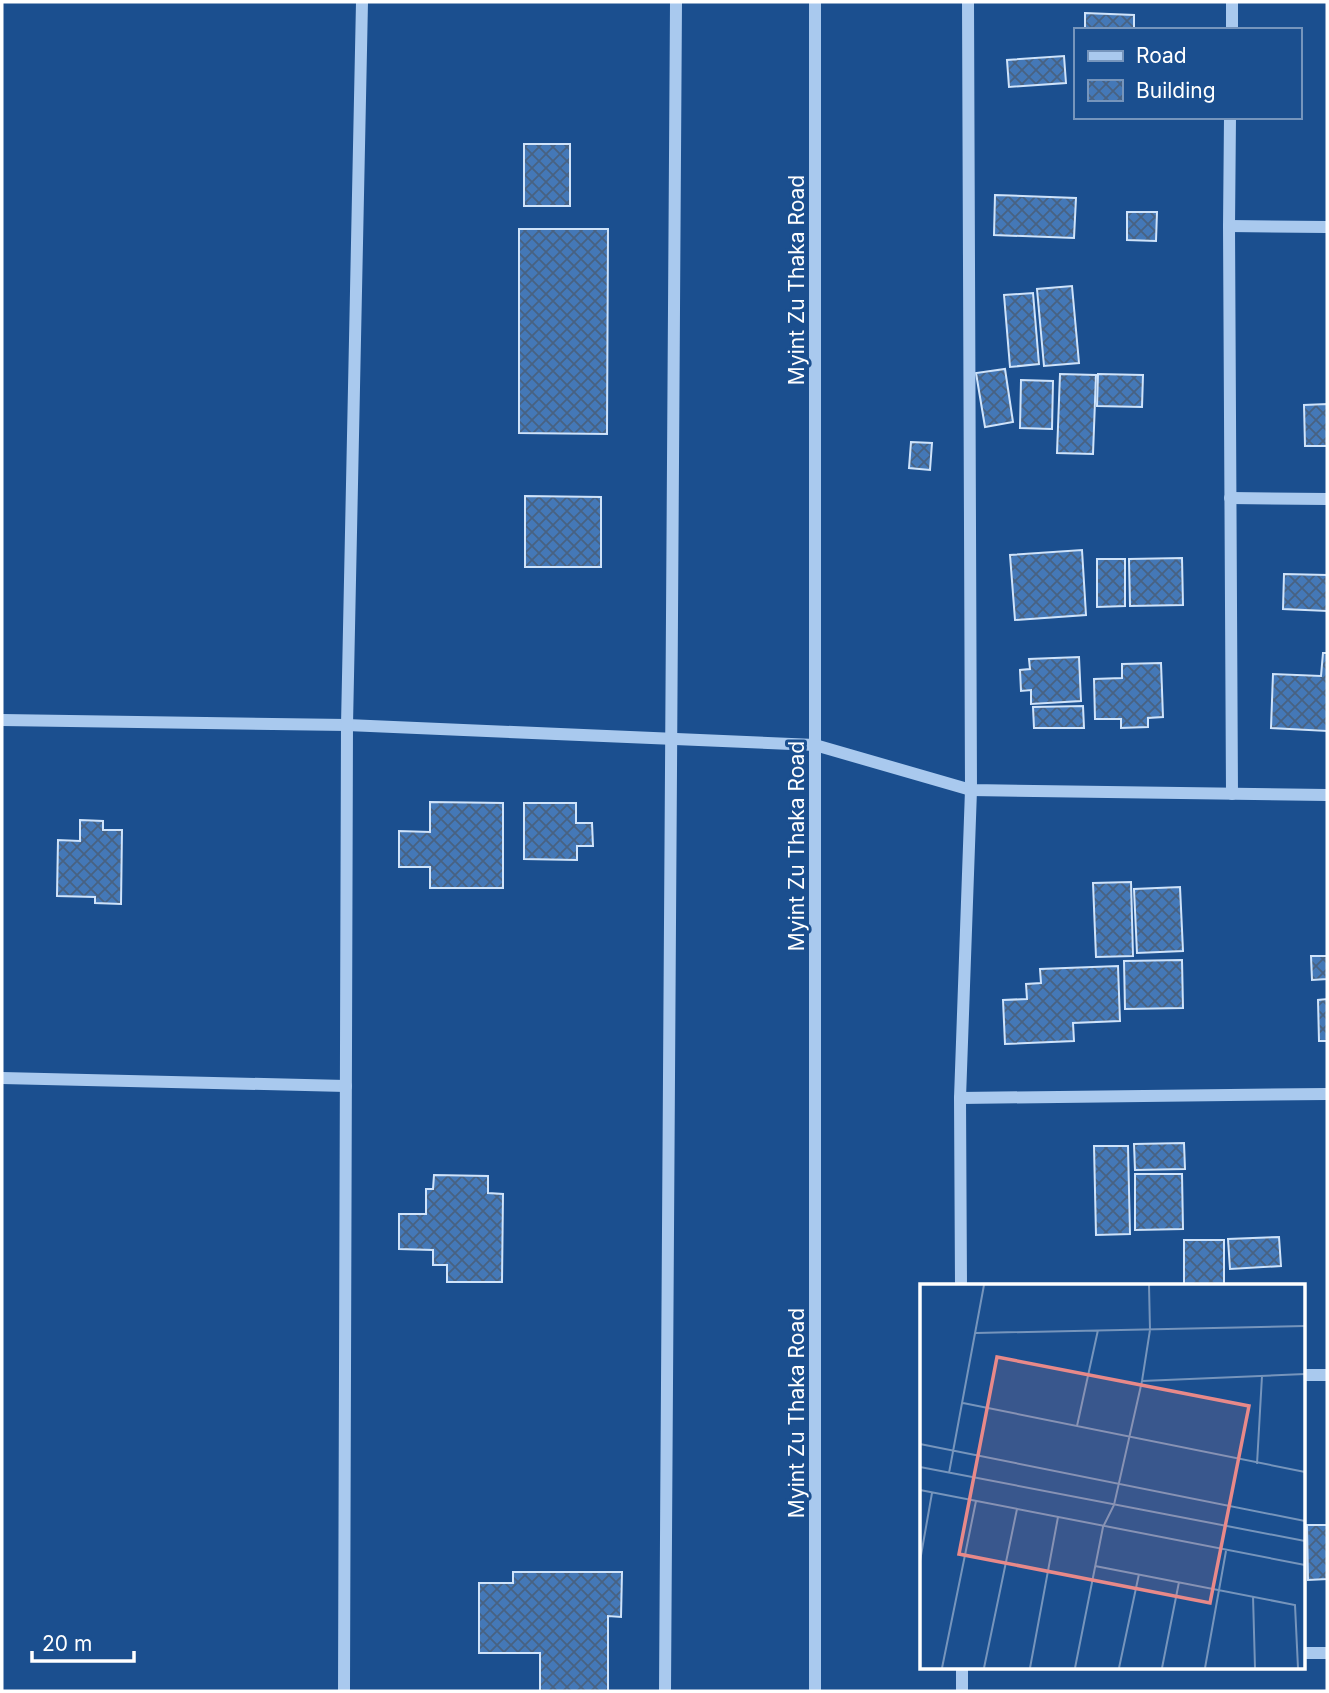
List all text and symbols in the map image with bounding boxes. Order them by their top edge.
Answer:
legend [1074,28,1301,119]
text: Road [1136,43,1187,68]
text: Building [1136,78,1216,103]
street label: Myint Zu Thaka Road [784,175,809,385]
street label: Myint Zu Thaka Road [784,741,809,951]
inset map [920,1284,1304,1668]
street label: Myint Zu Thaka Road [784,1308,809,1518]
scale bar [32,1620,133,1664]
text: 20 m [42,1631,92,1656]

